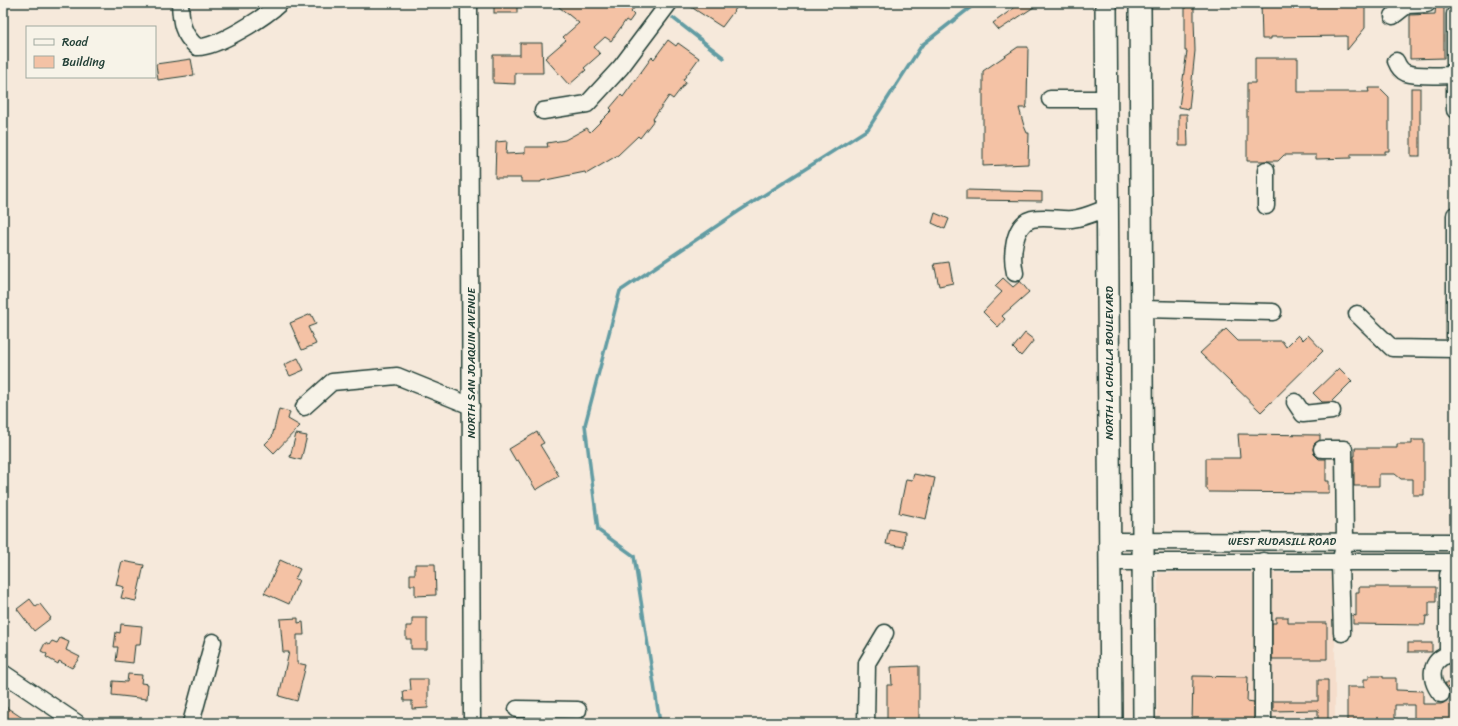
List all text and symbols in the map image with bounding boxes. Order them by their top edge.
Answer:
legend [26,26,156,78]
text: Road [62,31,89,53]
text: Building [62,51,105,73]
street label: NORTH LA CHOLLA BOULEVARD [1100,286,1119,440]
street label: NORTH SAN JOAQUIN AVENUE [462,287,481,438]
street label: WEST RUDASILL ROAD [1228,532,1336,551]

